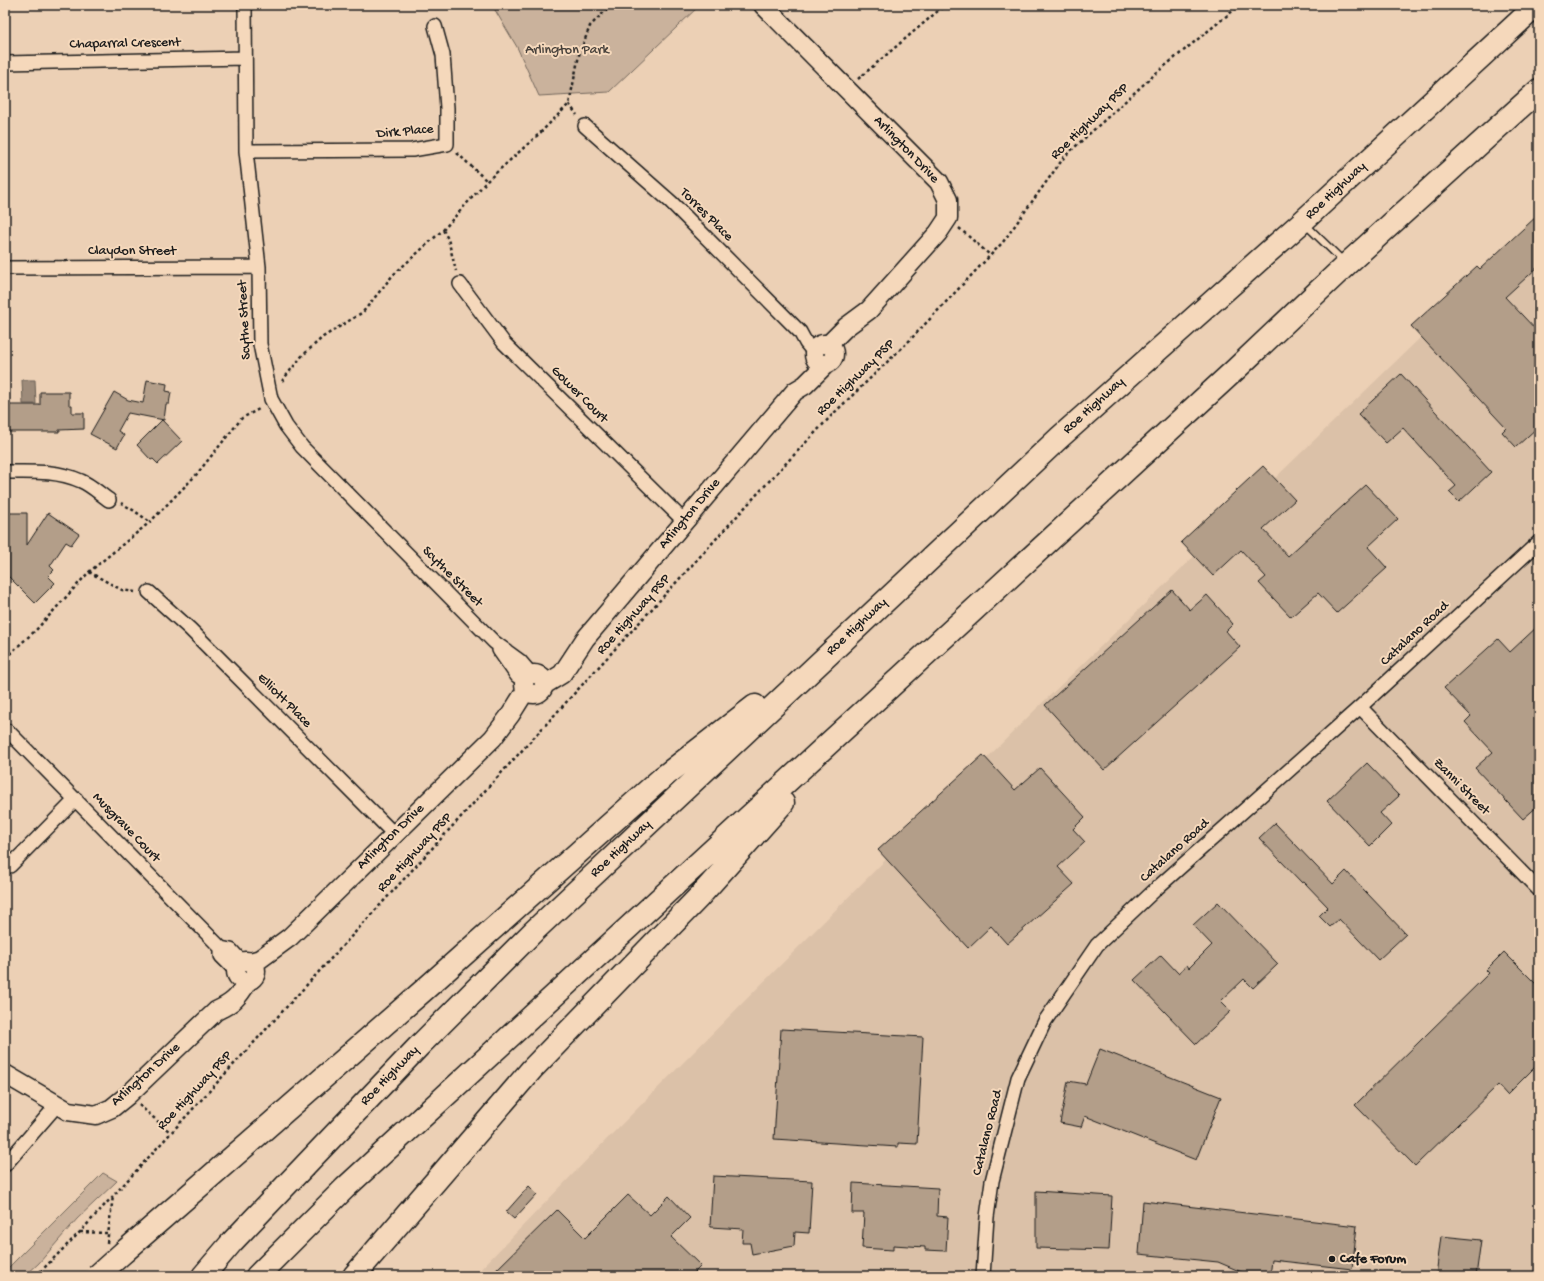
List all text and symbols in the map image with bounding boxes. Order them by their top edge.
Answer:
street label: Chaparral Crescent [69,35,182,53]
park label: Arlington Park [525,42,611,59]
street label: Roe Highway PSP [1047,80,1133,164]
street label: Arlington Drive [870,113,943,188]
street label: Dirk Place [375,121,435,143]
street label: Roe Highway [1302,158,1370,224]
street label: Torres Place [675,184,737,246]
street label: Claydon Street [88,243,177,260]
street label: Scythe Street [234,279,256,360]
street label: Roe Highway PSP [813,336,899,420]
street label: Gower Court [547,363,612,428]
street label: Roe Highway [1060,374,1128,438]
street label: Arlington Drive [655,474,725,553]
street label: Scythe Street [418,543,487,612]
street label: Roe Highway PSP [593,571,675,659]
street label: Roe Highway [823,594,891,660]
street label: Catalano Road [1377,597,1454,670]
street label: Elliott Place [253,670,315,732]
street label: Zanni Street [1429,755,1494,820]
street label: Musgrave Court [88,789,165,868]
street label: Arlington Drive [354,800,429,873]
street label: Roe Highway PSP [374,810,456,896]
street label: Catalano Road [1137,814,1215,887]
street label: Roe Highway [587,816,655,882]
street label: Arlington Drive [108,1039,185,1111]
street label: Roe Highway [357,1042,423,1110]
street label: Roe Highway PSP [154,1048,236,1134]
street label: Catalano Road [969,1087,1007,1178]
place label: Cafe Forum [1339,1251,1406,1268]
marker: Cafe Forum [1327,1254,1337,1264]

